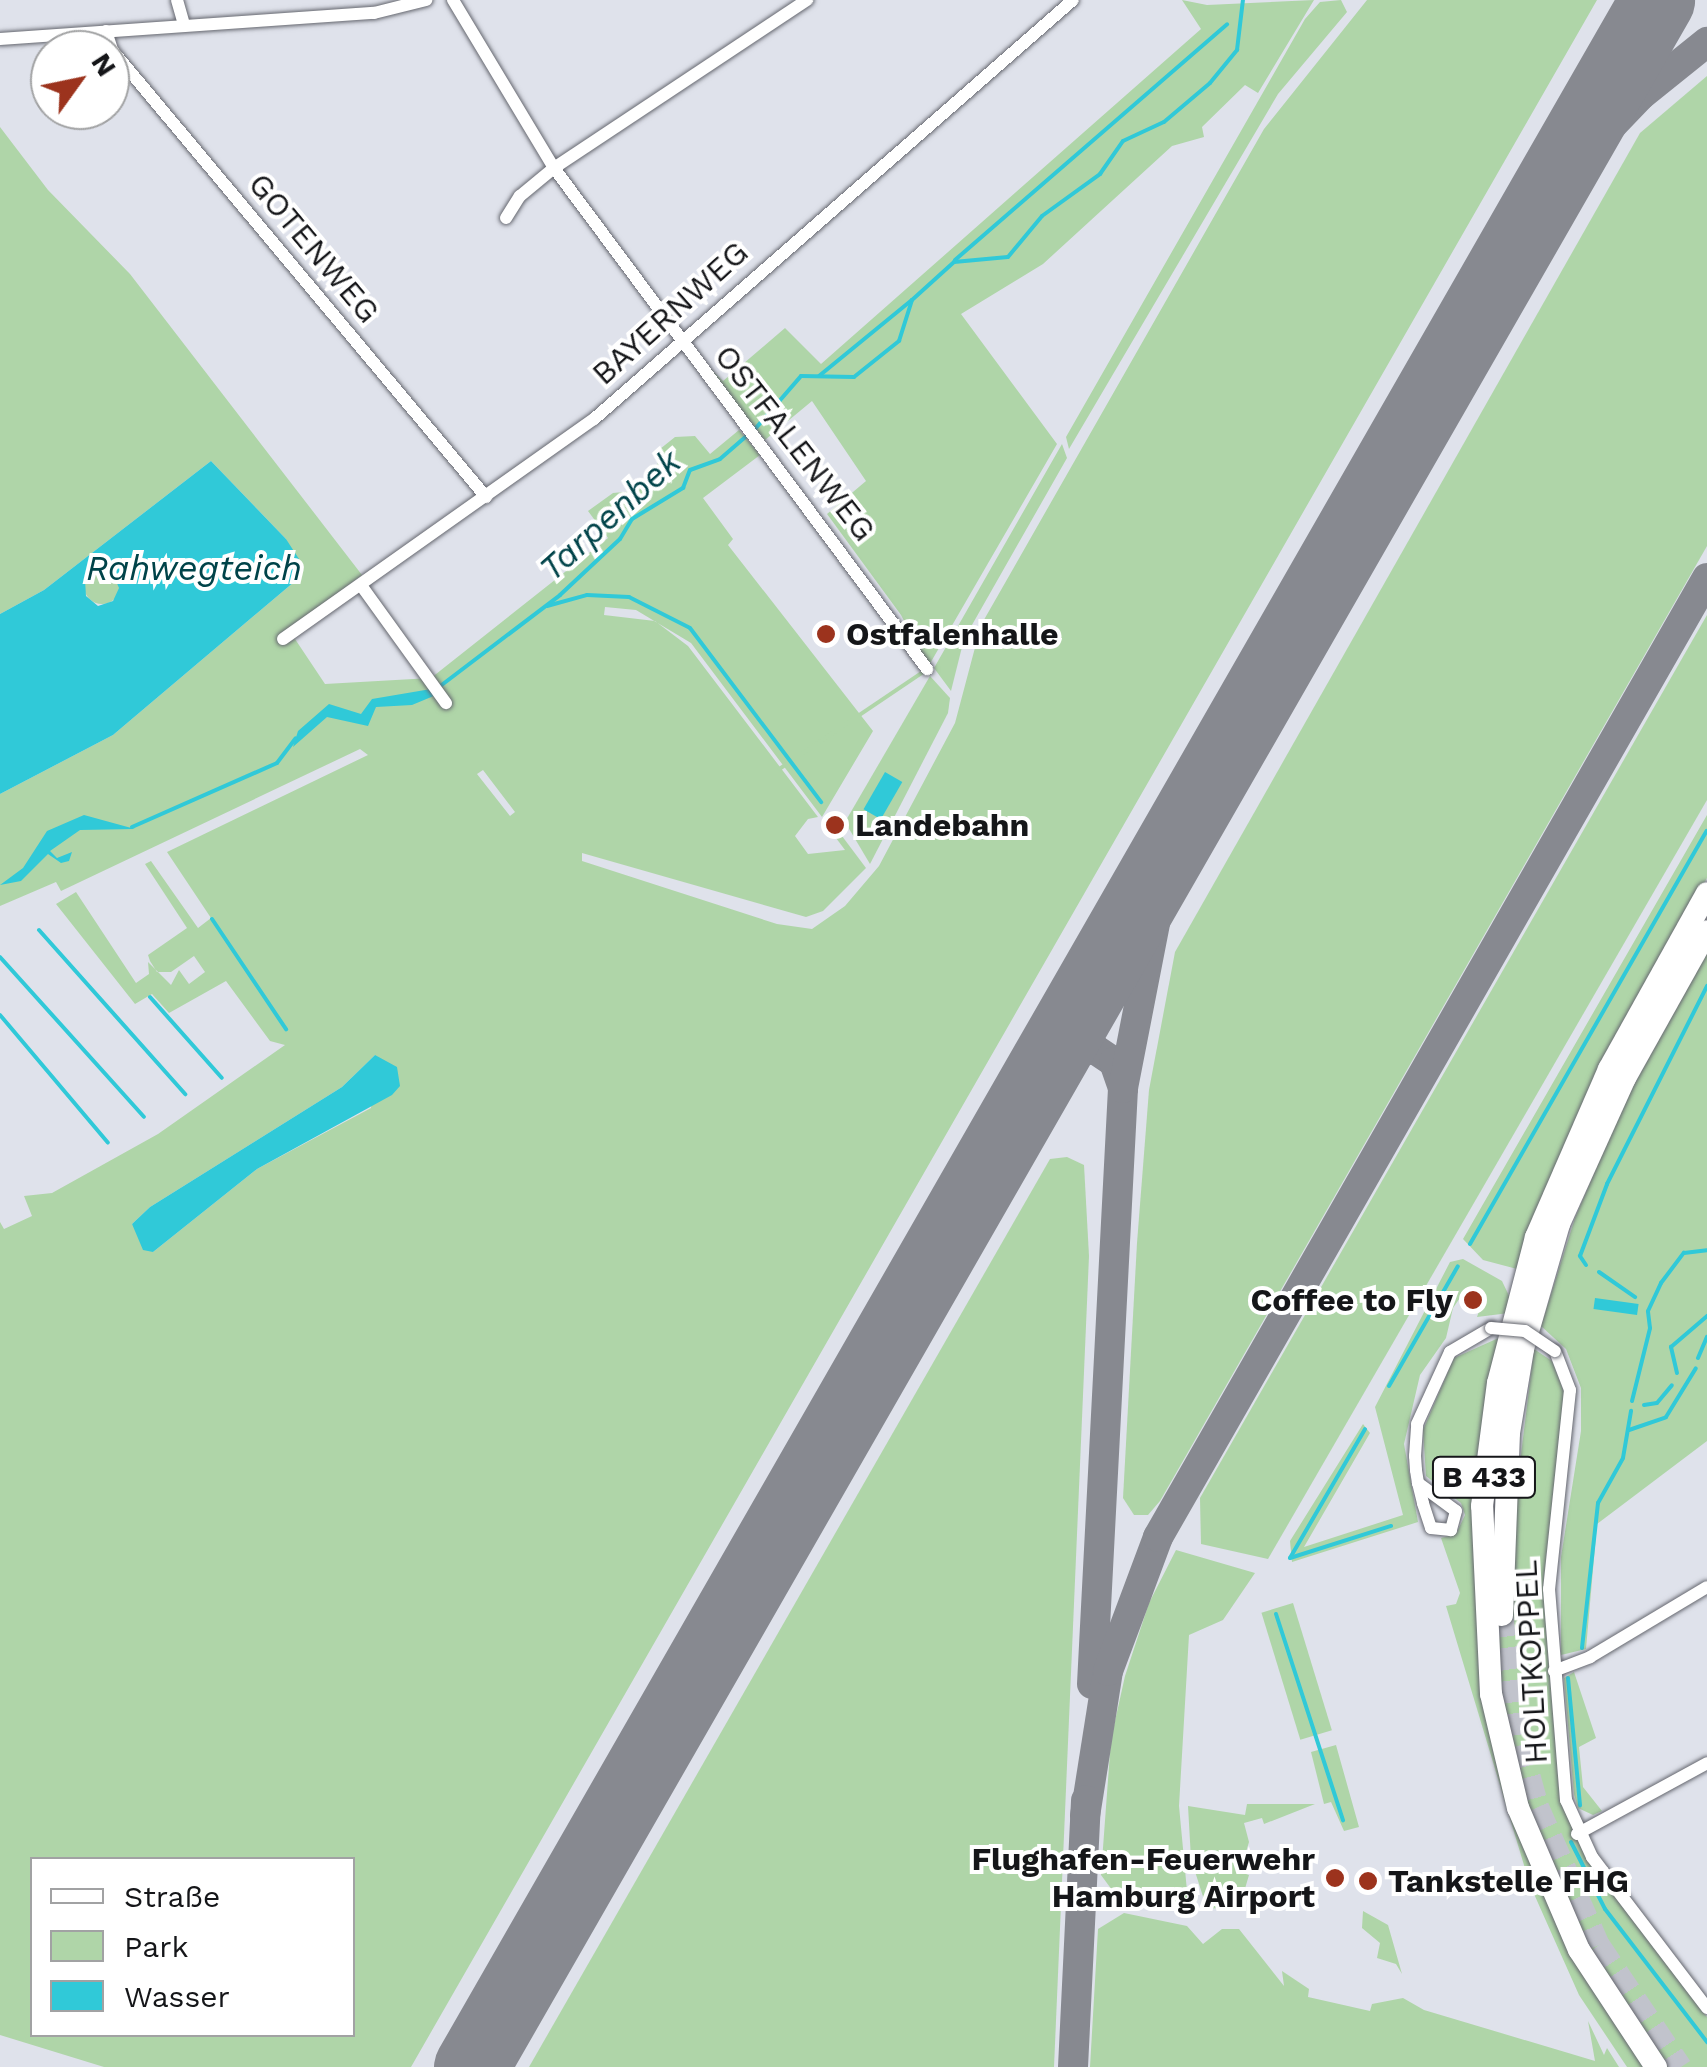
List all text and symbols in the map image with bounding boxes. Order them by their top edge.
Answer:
north arrow [30,30,130,130]
text: N [84,47,123,82]
street label: GOTENWEG [240,165,388,331]
street label: BAYERNWEG [584,233,756,393]
street label: OSTFALENWEG [707,337,883,549]
water label: Tarpenbek [531,441,689,589]
water label: Rahwegteich [86,547,302,589]
place label: Ostfalenhalle [846,615,1058,653]
marker: Ostfalenhalle [815,623,837,645]
place label: Landebahn [855,806,1029,844]
marker: Landebahn [824,814,846,836]
place label: Coffee to Fly [1250,1281,1453,1319]
marker: Coffee to Fly [1462,1289,1484,1311]
road number: B 433 [1432,1452,1536,1502]
street label: HOLTKOPPEL [1506,1559,1556,1765]
place label: Flughafen-Feuerwehr Hamburg Airport [971,1841,1315,1916]
legend [30,1857,355,2037]
place label: Tankstelle FHG [1388,1862,1629,1900]
marker: Flughafen-Feuerwehr Hamburg Airport [1324,1867,1346,1889]
marker: Tankstelle FHG [1357,1870,1379,1892]
text: Straße [124,1879,220,1914]
text: Park [124,1929,189,1964]
text: Wasser [124,1979,230,2014]

